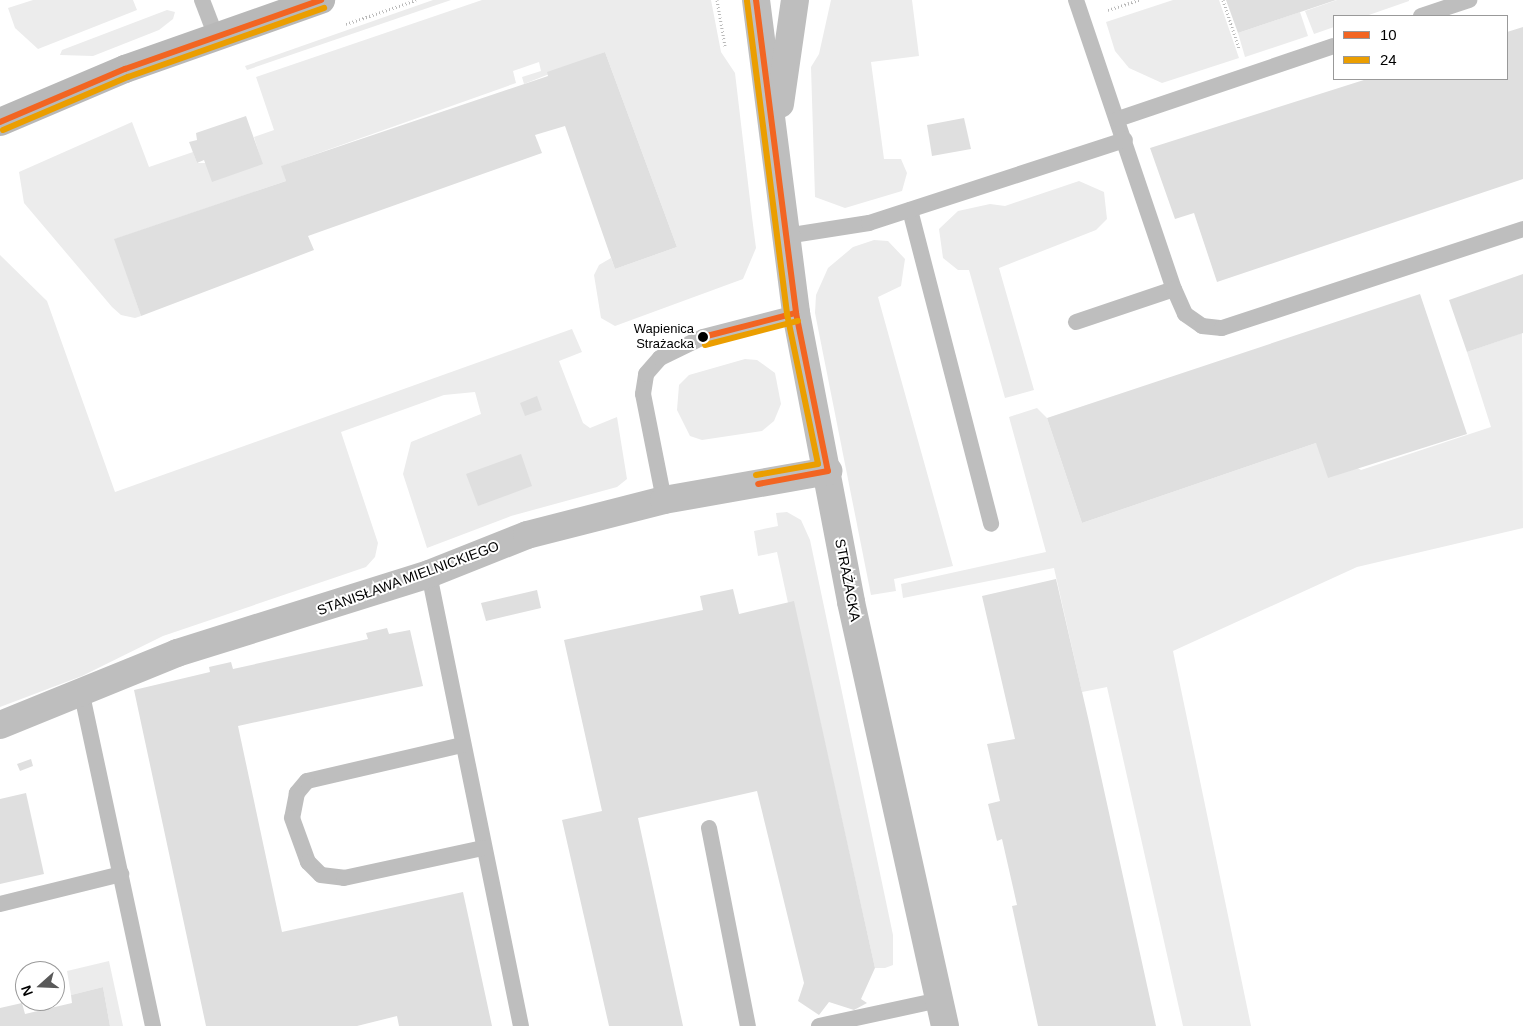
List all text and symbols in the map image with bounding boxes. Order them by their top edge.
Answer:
legend [1333,15,1508,80]
text: 10 [1380,26,1397,43]
text: 24 [1380,51,1397,68]
place label: Wapienica Strażacka [634,322,694,353]
marker: Wapienica Strażacka [698,332,708,342]
street label: STANISŁAWA MIELNICKIEGO [314,537,502,619]
street label: STRAŻACKA [832,537,864,623]
north arrow [15,961,65,1011]
text: N [18,983,36,998]

